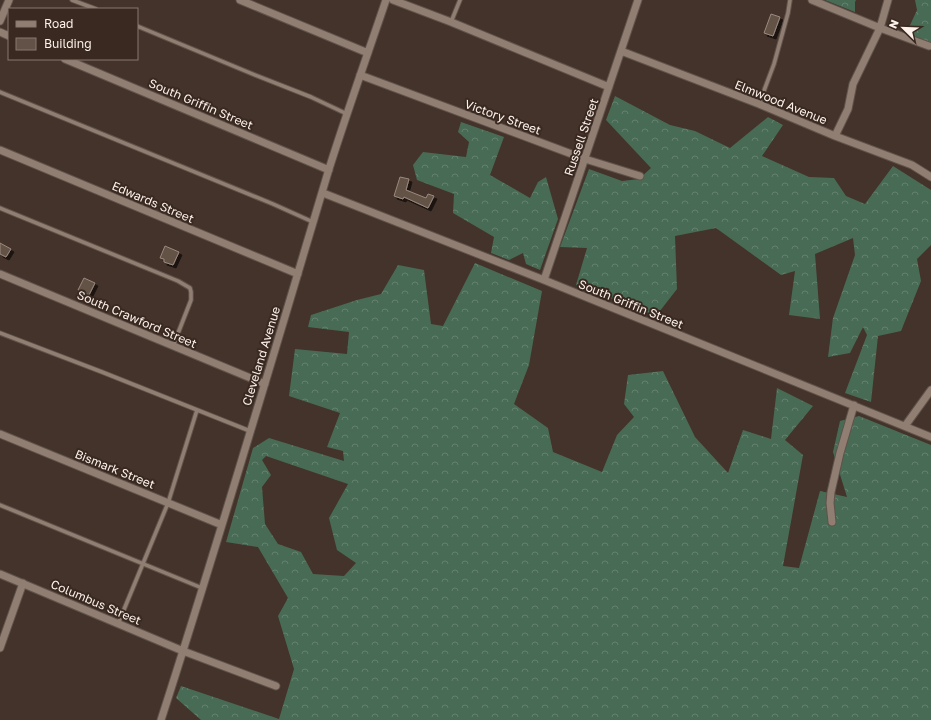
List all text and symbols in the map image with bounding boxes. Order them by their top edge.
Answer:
legend [8,8,138,60]
north arrow [883,8,923,48]
text: Road [44,16,73,31]
text: N [886,18,901,30]
text: Building [44,36,92,51]
street label: South Griffin Street [147,75,256,133]
street label: Elmwood Avenue [733,77,829,127]
street label: Victory Street [463,96,543,138]
street label: Russell Street [561,96,601,178]
street label: Edwards Street [110,178,196,226]
street label: South Griffin Street [576,276,686,332]
street label: South Crawford Street [75,287,199,351]
street label: Cleveland Avenue [239,305,283,407]
street label: Bismark Street [73,446,157,492]
street label: Columbus Street [49,576,144,628]

